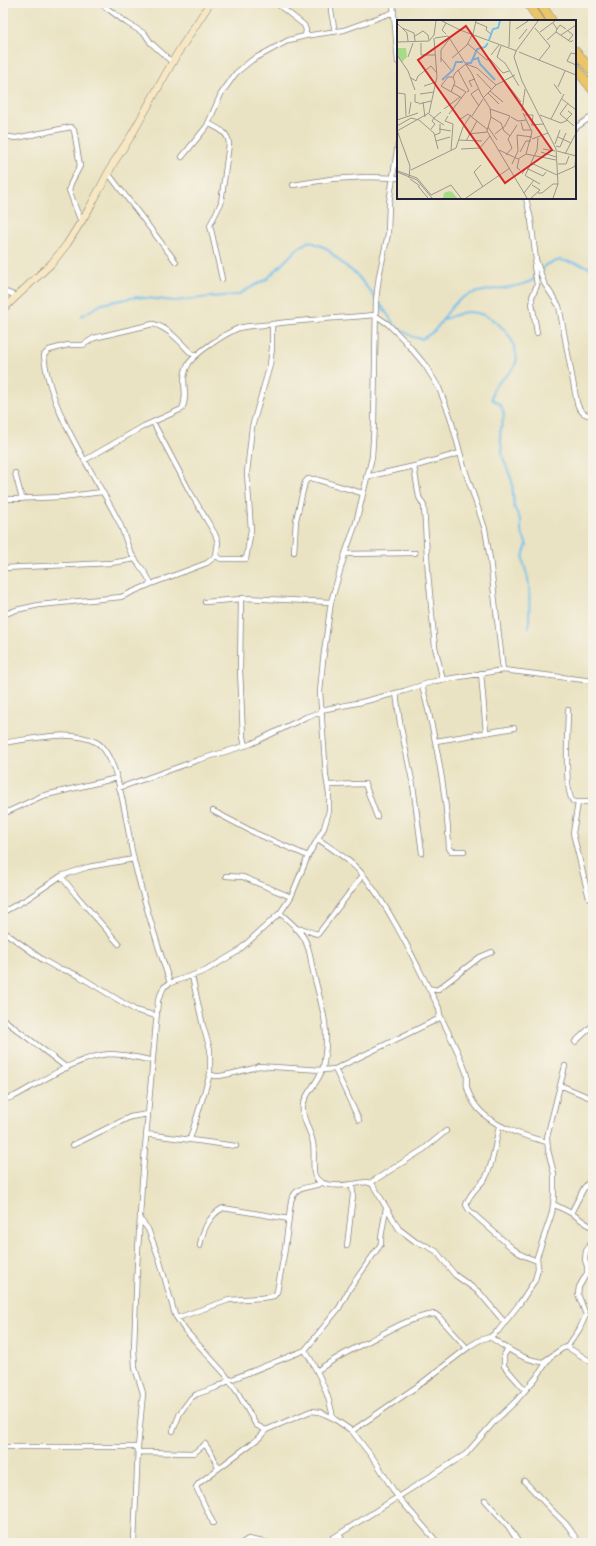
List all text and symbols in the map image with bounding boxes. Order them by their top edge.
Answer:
inset map [397,20,576,199]

